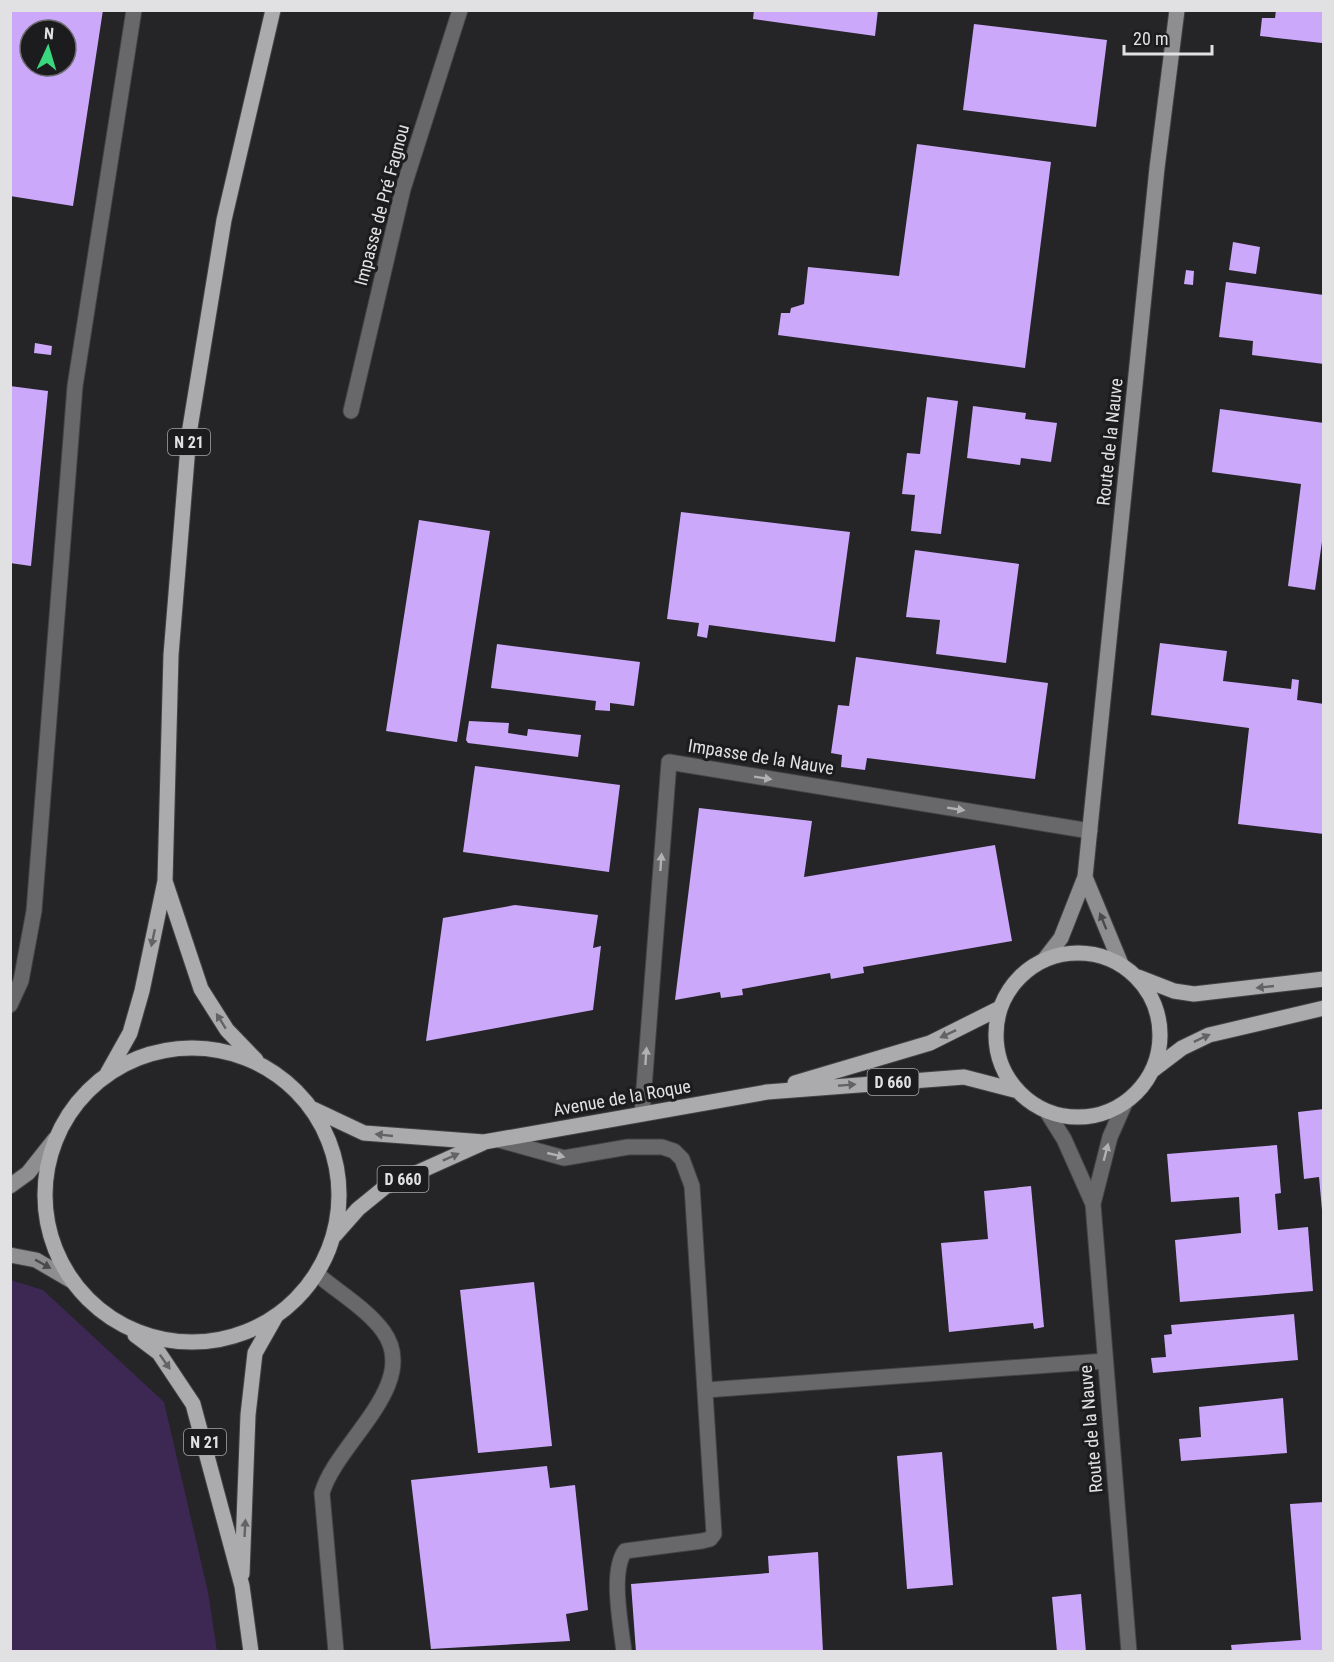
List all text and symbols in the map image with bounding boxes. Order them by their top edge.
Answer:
north arrow [18,18,78,78]
scale bar [1124,18,1212,56]
text: N [43,24,55,43]
text: 20 m [1133,28,1168,49]
street label: Impasse de Pré Fagnou [350,122,413,288]
street label: Route de la Nauve [1092,377,1127,507]
road number: N 21 [168,429,210,455]
street label: Impasse de la Nauve [687,735,836,778]
one-way arrow [754,773,773,782]
one-way arrow [946,804,965,813]
one-way arrow [656,852,666,871]
one-way arrow [1098,911,1108,929]
one-way arrow [148,929,157,948]
one-way arrow [1256,982,1275,992]
one-way arrow [216,1013,227,1029]
one-way arrow [939,1030,956,1039]
one-way arrow [1194,1034,1211,1043]
one-way arrow [642,1046,651,1065]
road number: D 660 [868,1069,918,1095]
street label: Avenue de la Roque [552,1075,692,1120]
one-way arrow [837,1080,856,1090]
one-way arrow [374,1131,393,1140]
one-way arrow [1102,1143,1112,1162]
one-way arrow [546,1151,565,1160]
one-way arrow [443,1152,460,1161]
road number: D 660 [378,1166,428,1192]
one-way arrow [35,1259,52,1269]
one-way arrow [159,1353,171,1369]
street label: Route de la Nauve [1074,1364,1107,1494]
road number: N 21 [184,1429,226,1455]
one-way arrow [240,1518,249,1537]

